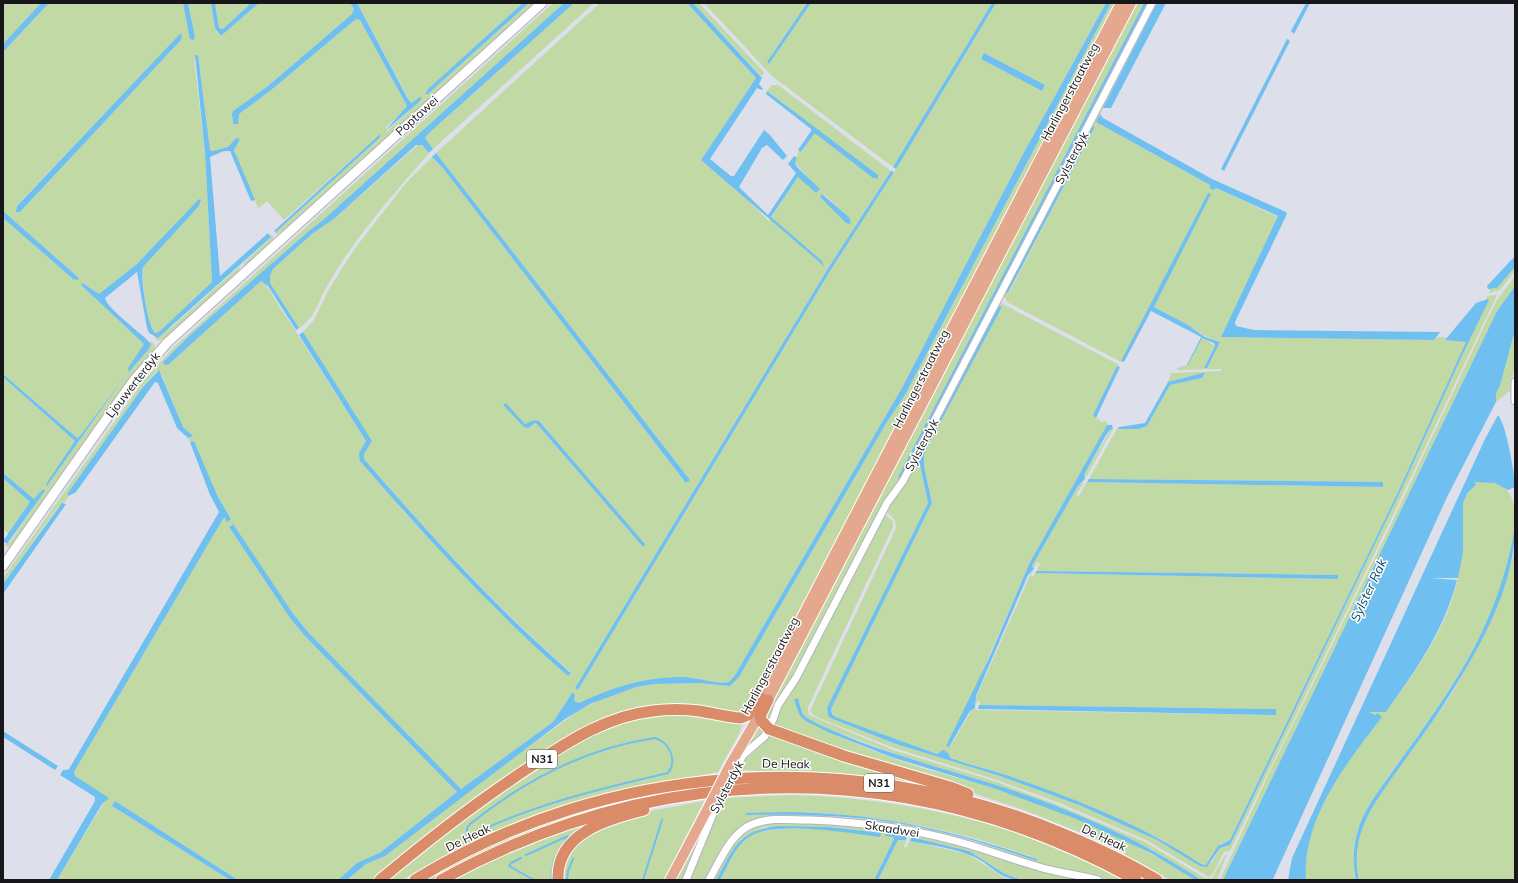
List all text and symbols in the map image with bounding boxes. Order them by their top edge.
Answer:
street label: Harlingerstraatweg [1037,40,1102,143]
street label: Poptawei [392,92,441,139]
street label: Sylsterdyk [1052,128,1092,187]
street label: Harlingerstraatweg [889,327,952,431]
street label: Ljouwerterdyk [102,348,163,421]
street label: Sylsterdyk [902,415,942,474]
water label: Sylster Rak [1346,556,1390,624]
street label: Harlingerstraatweg [737,614,802,717]
road number: N31 [527,750,557,768]
street label: De Heak [762,756,811,771]
street label: Sylsterdyk [707,757,747,816]
road number: N31 [864,774,894,792]
street label: Skaadwei [864,817,921,840]
street label: De Heak [443,820,493,855]
street label: De Heak [1079,821,1130,855]

